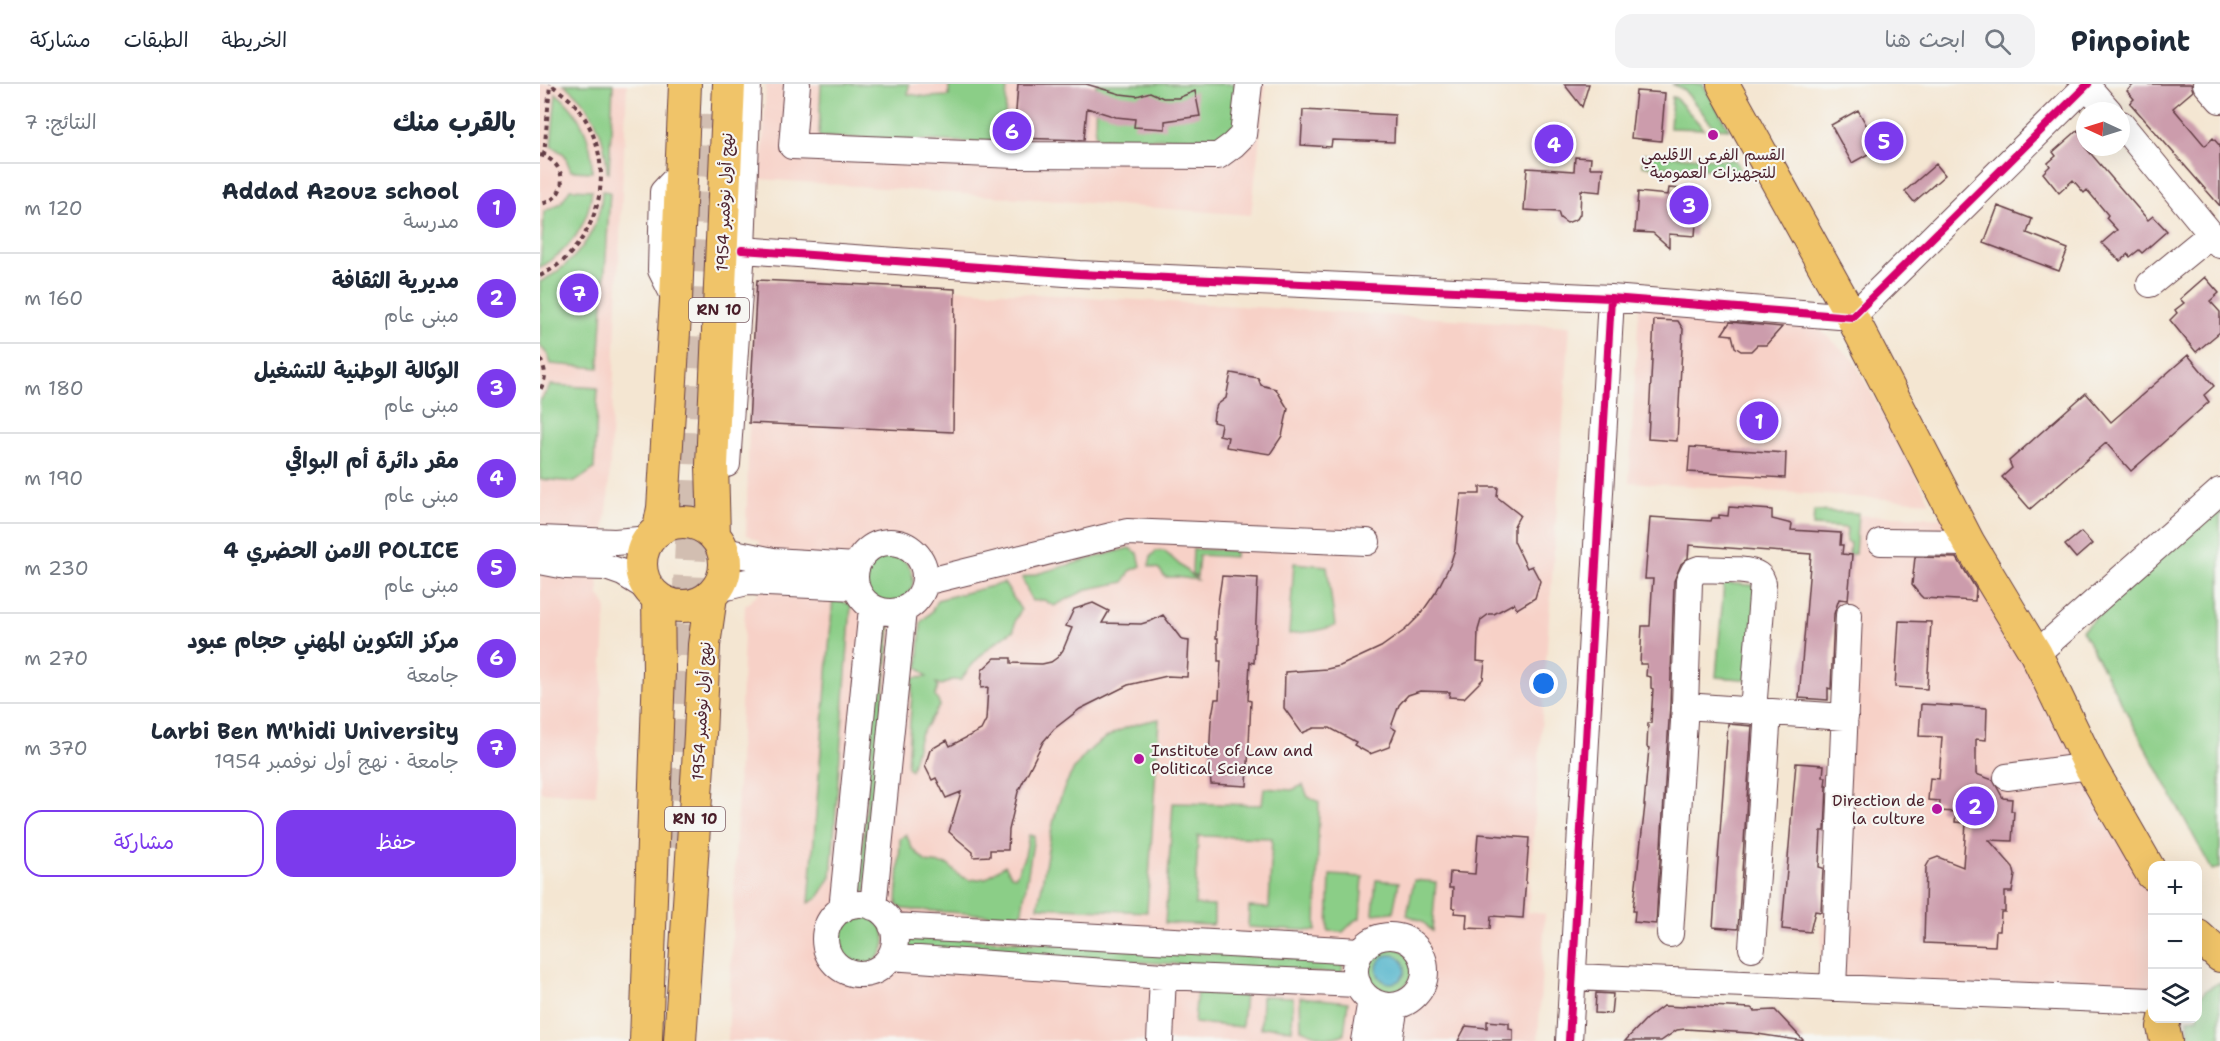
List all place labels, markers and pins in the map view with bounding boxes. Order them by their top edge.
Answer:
pin: 6 [992,108,1032,154]
pin: 5 [1864,118,1904,164]
pin: 4 [1534,122,1574,166]
marker: القسم الفرعي الاقليمي للتجهيزات العمومية [1706,128,1720,142]
place label: القسم الفرعي الاقليمي للتجهيزات العمومية [1641,144,1785,183]
pin: 3 [1670,182,1708,228]
pin: 7 [560,270,598,316]
pin: 1 [1740,398,1778,444]
place label: Institute of Law and Political Science [1151,740,1313,779]
marker: Institute of Law and Political Science [1132,752,1146,766]
pin: 2 [1956,784,1994,828]
place label: Direction de la culture [1832,790,1925,829]
marker: Direction de la culture [1930,802,1944,816]

